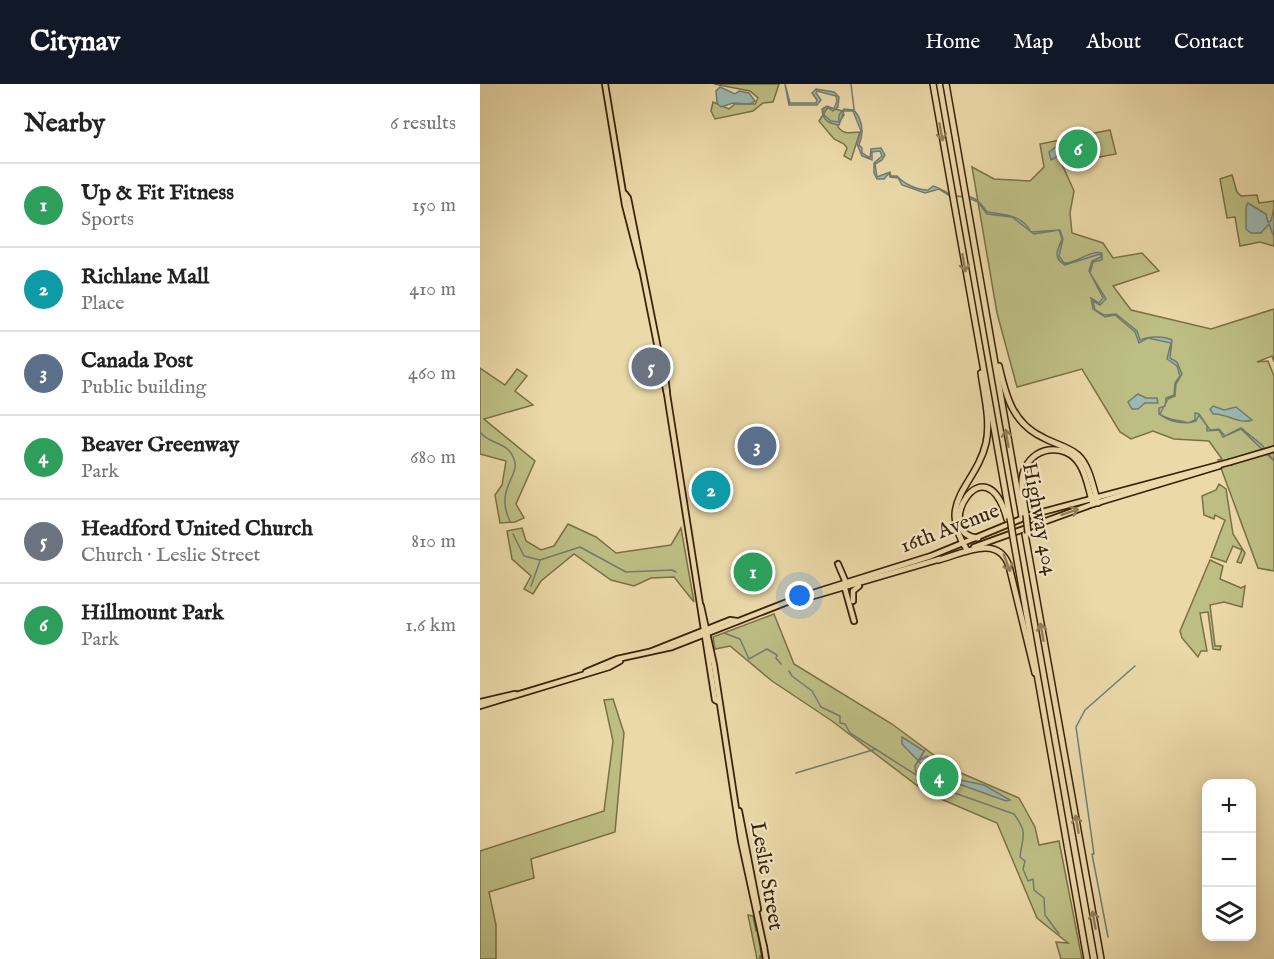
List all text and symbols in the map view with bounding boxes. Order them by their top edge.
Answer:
text: Citynav [30,25,120,60]
text: Home [925,29,980,56]
text: Map [1013,29,1053,56]
text: About [1086,29,1141,56]
text: Contact [1174,29,1244,56]
text: Nearby [24,107,105,140]
text: 6 results [390,111,456,136]
one-way arrow [936,121,947,141]
pin: 6 [1058,126,1098,172]
text: Up & Fit Fitness [81,179,234,207]
text: 1 [40,193,47,218]
text: 150 m [412,193,456,218]
text: Sports [81,207,134,232]
one-way arrow [959,252,970,272]
text: Richlane Mall [81,263,209,291]
text: 2 [39,277,48,302]
text: 410 m [409,277,456,302]
text: Place [81,291,124,316]
pin: 5 [632,344,670,390]
text: Canada Post [81,347,193,375]
text: 3 [40,361,47,386]
text: 460 m [408,361,456,386]
text: Public building [81,375,206,400]
pin: 3 [738,424,776,469]
one-way arrow [1002,429,1013,449]
text: Beaver Greenway [81,431,239,459]
text: 4 [39,445,48,470]
text: 680 m [410,445,456,470]
text: Park [81,459,119,484]
street label: Highway 404 [1015,460,1063,578]
pin: 2 [692,468,730,512]
street label: 16th Avenue [897,498,1004,560]
one-way arrow [1060,506,1079,517]
text: Headford United Church [81,515,313,543]
text: 5 [40,529,47,554]
text: 810 m [411,529,456,554]
text: Church · Leslie Street [81,543,260,568]
pin: 1 [734,550,772,594]
one-way arrow [1002,553,1013,572]
your location [785,581,814,610]
text: Hillmount Park [81,599,224,627]
text: 6 [39,613,48,638]
text: 1.6 km [405,613,456,638]
one-way arrow [1037,623,1048,643]
text: Park [81,627,119,652]
pin: 4 [920,754,958,800]
map controls [1202,779,1256,941]
button: + [1202,779,1256,833]
one-way arrow [1071,815,1082,835]
street label: Leslie Street [743,820,789,932]
button: − [1202,833,1256,887]
button: layers [1202,887,1256,941]
one-way arrow [1088,911,1099,931]

